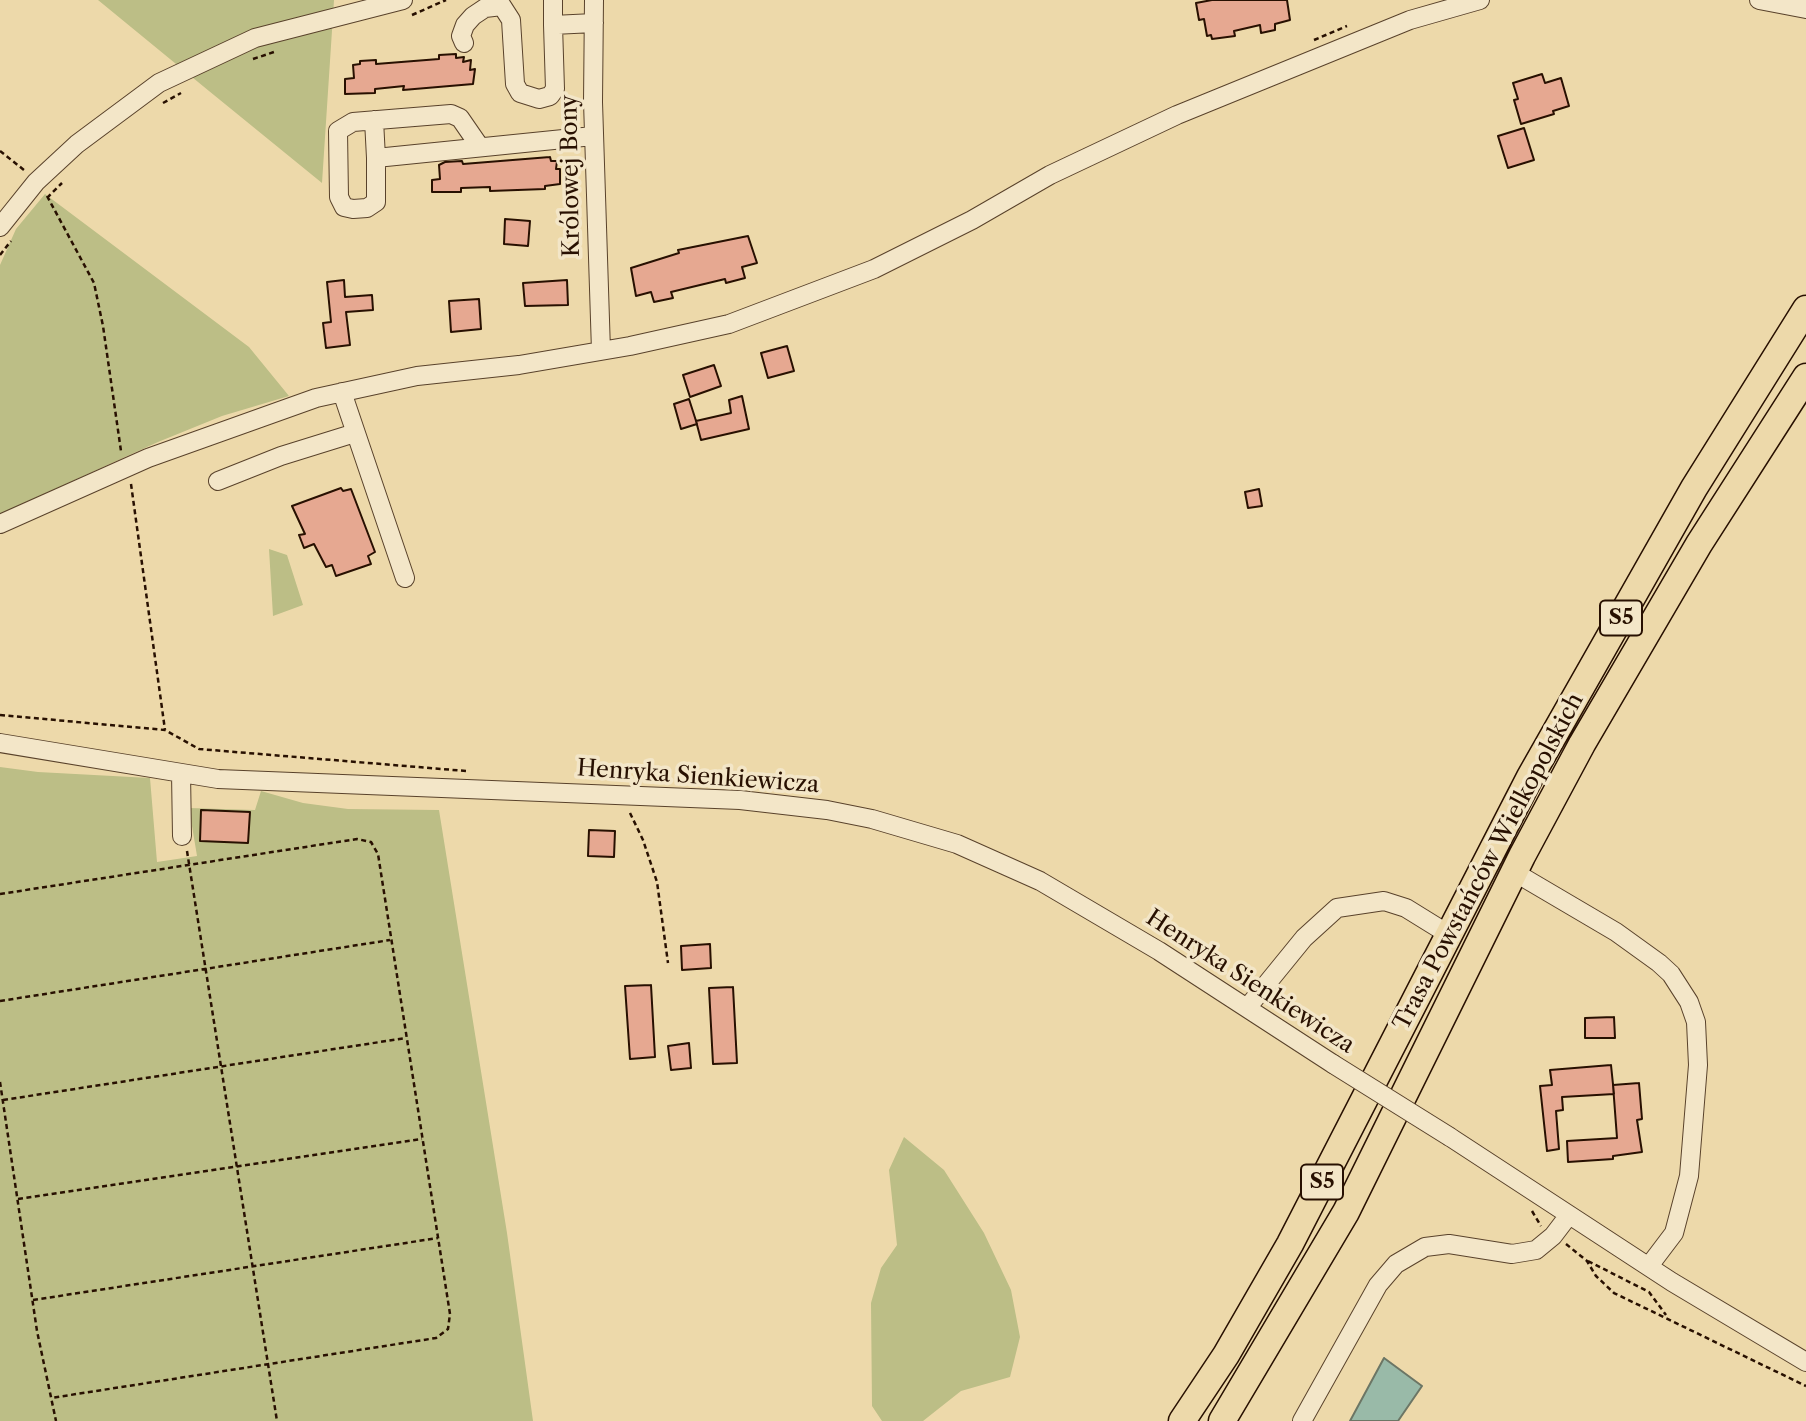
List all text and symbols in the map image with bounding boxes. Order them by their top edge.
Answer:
street label: Królowej Bony [556,95,586,257]
road number: S5 [1600,600,1642,636]
street label: Trasa Powstańców Wielkopolskich [1388,689,1590,1035]
street label: Henryka Sienkiewicza [576,755,820,799]
street label: Henryka Sienkiewicza [1141,904,1359,1060]
road number: S5 [1301,1164,1343,1200]

